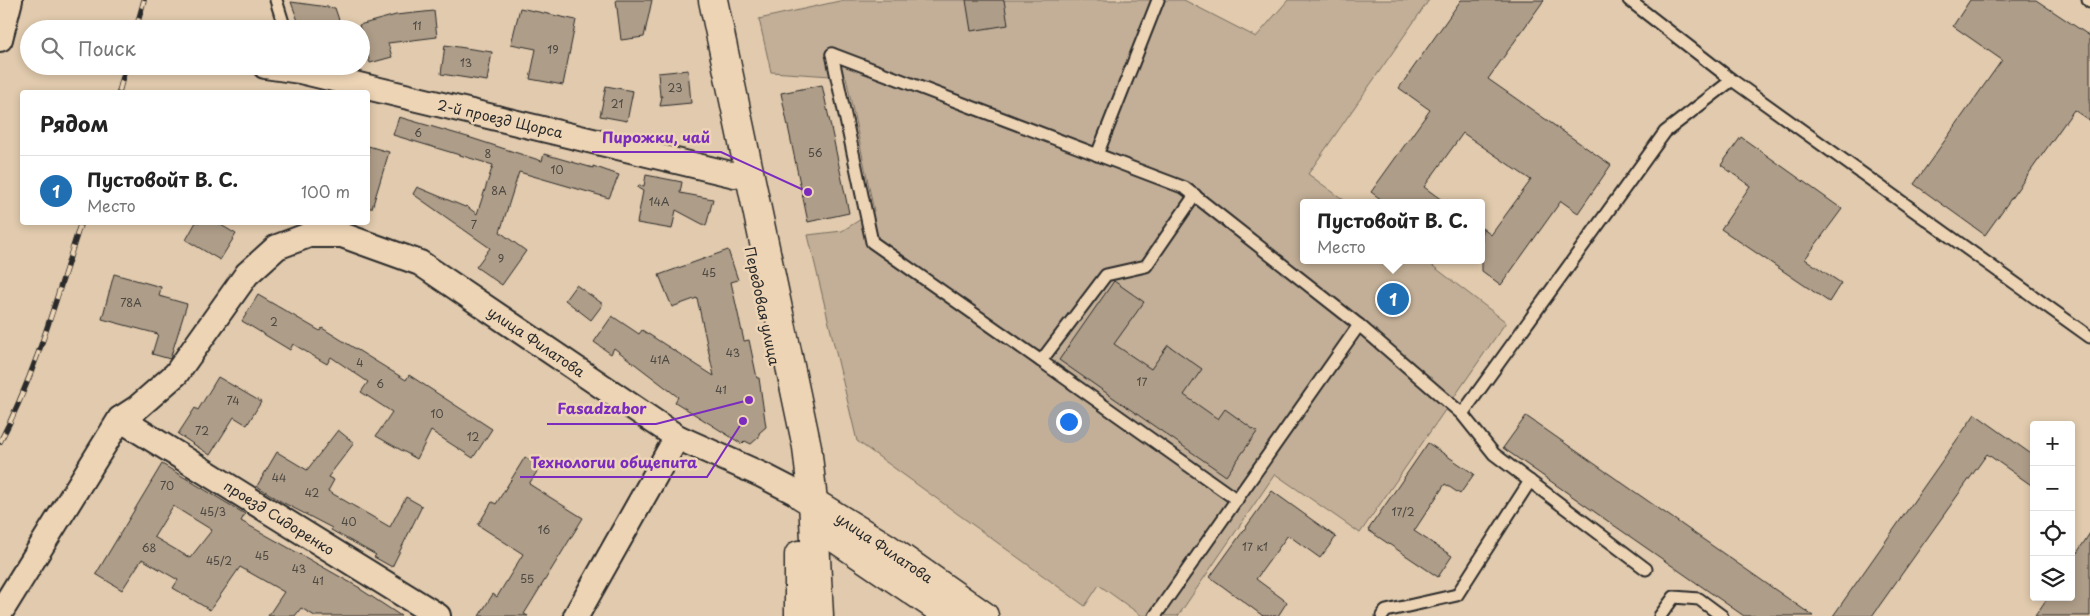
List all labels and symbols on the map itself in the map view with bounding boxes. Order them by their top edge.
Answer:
house number: 11 [412,17,422,34]
house number: 19 [547,41,559,58]
house number: 13 [460,54,472,71]
house number: 23 [668,79,682,96]
street label: 2-й проезд Щорса [435,94,565,143]
house number: 21 [611,95,623,112]
callout: Пирожки, чай [592,122,721,152]
house number: 6 [414,124,422,141]
text: Пирожки, чай [602,125,710,148]
house number: 56 [808,144,823,161]
house number: 8 [485,145,492,162]
house number: 10 [551,161,563,178]
house number: 8А [491,182,507,199]
house number: 14А [649,193,670,210]
house number: 7 [471,216,477,233]
street label: Передовая улица [740,245,785,367]
house number: 9 [498,250,504,267]
house number: 45 [702,264,716,281]
pin: 1 [1377,280,1409,318]
house number: 78А [120,294,142,311]
street label: улица Филатова [483,301,589,382]
house number: 2 [270,313,278,330]
house number: 43 [726,344,740,361]
house number: 41А [650,351,671,368]
house number: 4 [356,354,364,371]
house number: 17 [1137,373,1148,390]
house number: 6 [376,375,384,392]
house number: 41 [715,381,727,398]
house number: 74 [226,392,240,409]
callout: Fasadzabor [547,394,656,424]
text: Fasadzabor [557,396,647,419]
house number: 10 [431,405,443,422]
your location [1056,409,1082,435]
house number: 72 [195,422,209,439]
house number: 12 [467,428,480,445]
callout: Технологии общепита [520,447,707,477]
text: Технологии общепита [531,450,698,473]
house number: 44 [272,469,286,486]
street label: проезд Сидоренко [220,475,339,560]
house number: 70 [160,477,174,494]
house number: 42 [305,484,320,501]
house number: 45/3 [200,503,226,520]
house number: 17/2 [1392,503,1415,520]
street label: улица Филатова [831,507,937,588]
house number: 40 [341,513,357,530]
house number: 16 [538,521,551,538]
house number: 17 к1 [1242,538,1268,555]
house number: 68 [142,539,156,556]
house number: 45 [255,547,269,564]
house number: 45/2 [206,552,232,569]
house number: 43 [292,560,306,577]
house number: 55 [520,570,534,587]
house number: 41 [312,572,324,589]

